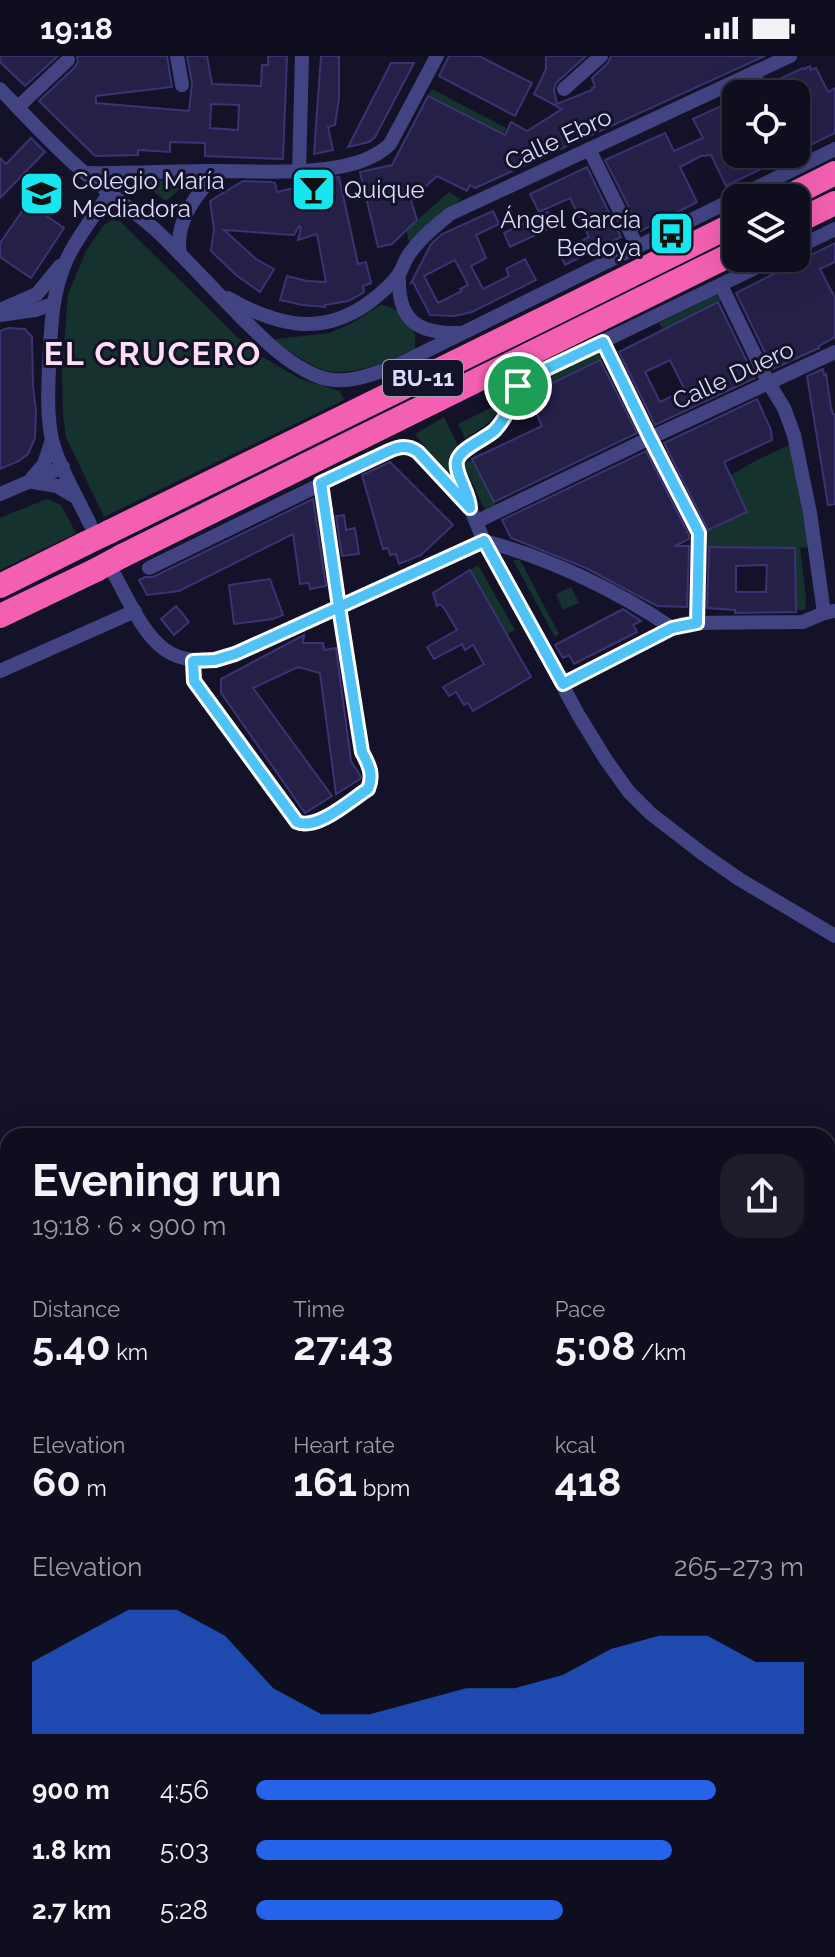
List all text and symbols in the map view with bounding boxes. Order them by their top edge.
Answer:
text: 19:18 [40,11,113,46]
map controls [722,80,810,272]
button: locate [722,80,810,168]
street label: Calle Ebro [500,102,616,176]
bar icon: Quique [289,165,337,213]
place label: Colegio María Mediadora [72,166,225,223]
school or university icon: Colegio María Mediadora [17,170,65,218]
place label: Quique [344,175,425,204]
button: layers [722,184,810,272]
place label: Ángel García Bedoya [500,205,641,262]
bus stop icon: Ángel García Bedoya [648,209,696,257]
street label: Calle Duero [668,334,798,416]
district label: EL CRUCERO [44,335,262,372]
pin [484,352,552,420]
road number: BU-11 [383,360,463,396]
icon: arrive [496,364,540,408]
button: share [720,1154,804,1238]
text: Evening run [32,1155,281,1206]
text: 19:18 · 6 × 900 m [32,1211,226,1241]
text: Distance [32,1296,120,1322]
text: Time [293,1296,345,1322]
text: Pace [555,1296,605,1322]
text: 5.40 [32,1322,111,1369]
text: 27:43 [293,1322,393,1369]
text: 5:08 [555,1322,635,1369]
text: km [111,1339,148,1365]
text: /km [635,1339,686,1365]
text: Elevation [32,1432,125,1458]
text: Heart rate [293,1432,395,1458]
text: kcal [555,1432,596,1458]
text: 60 [32,1458,81,1505]
text: 161 [293,1458,357,1505]
text: 418 [555,1458,621,1505]
text: m [81,1475,107,1501]
text: bpm [357,1475,410,1501]
text: Elevation [32,1552,142,1582]
text: 265–273 m [674,1552,804,1582]
text: 900 m [32,1775,110,1805]
text: 4:56 [160,1775,209,1805]
text: 1.8 km [32,1835,111,1865]
text: 5:03 [160,1835,209,1865]
text: 2.7 km [32,1895,112,1925]
text: 5:28 [160,1895,208,1925]

